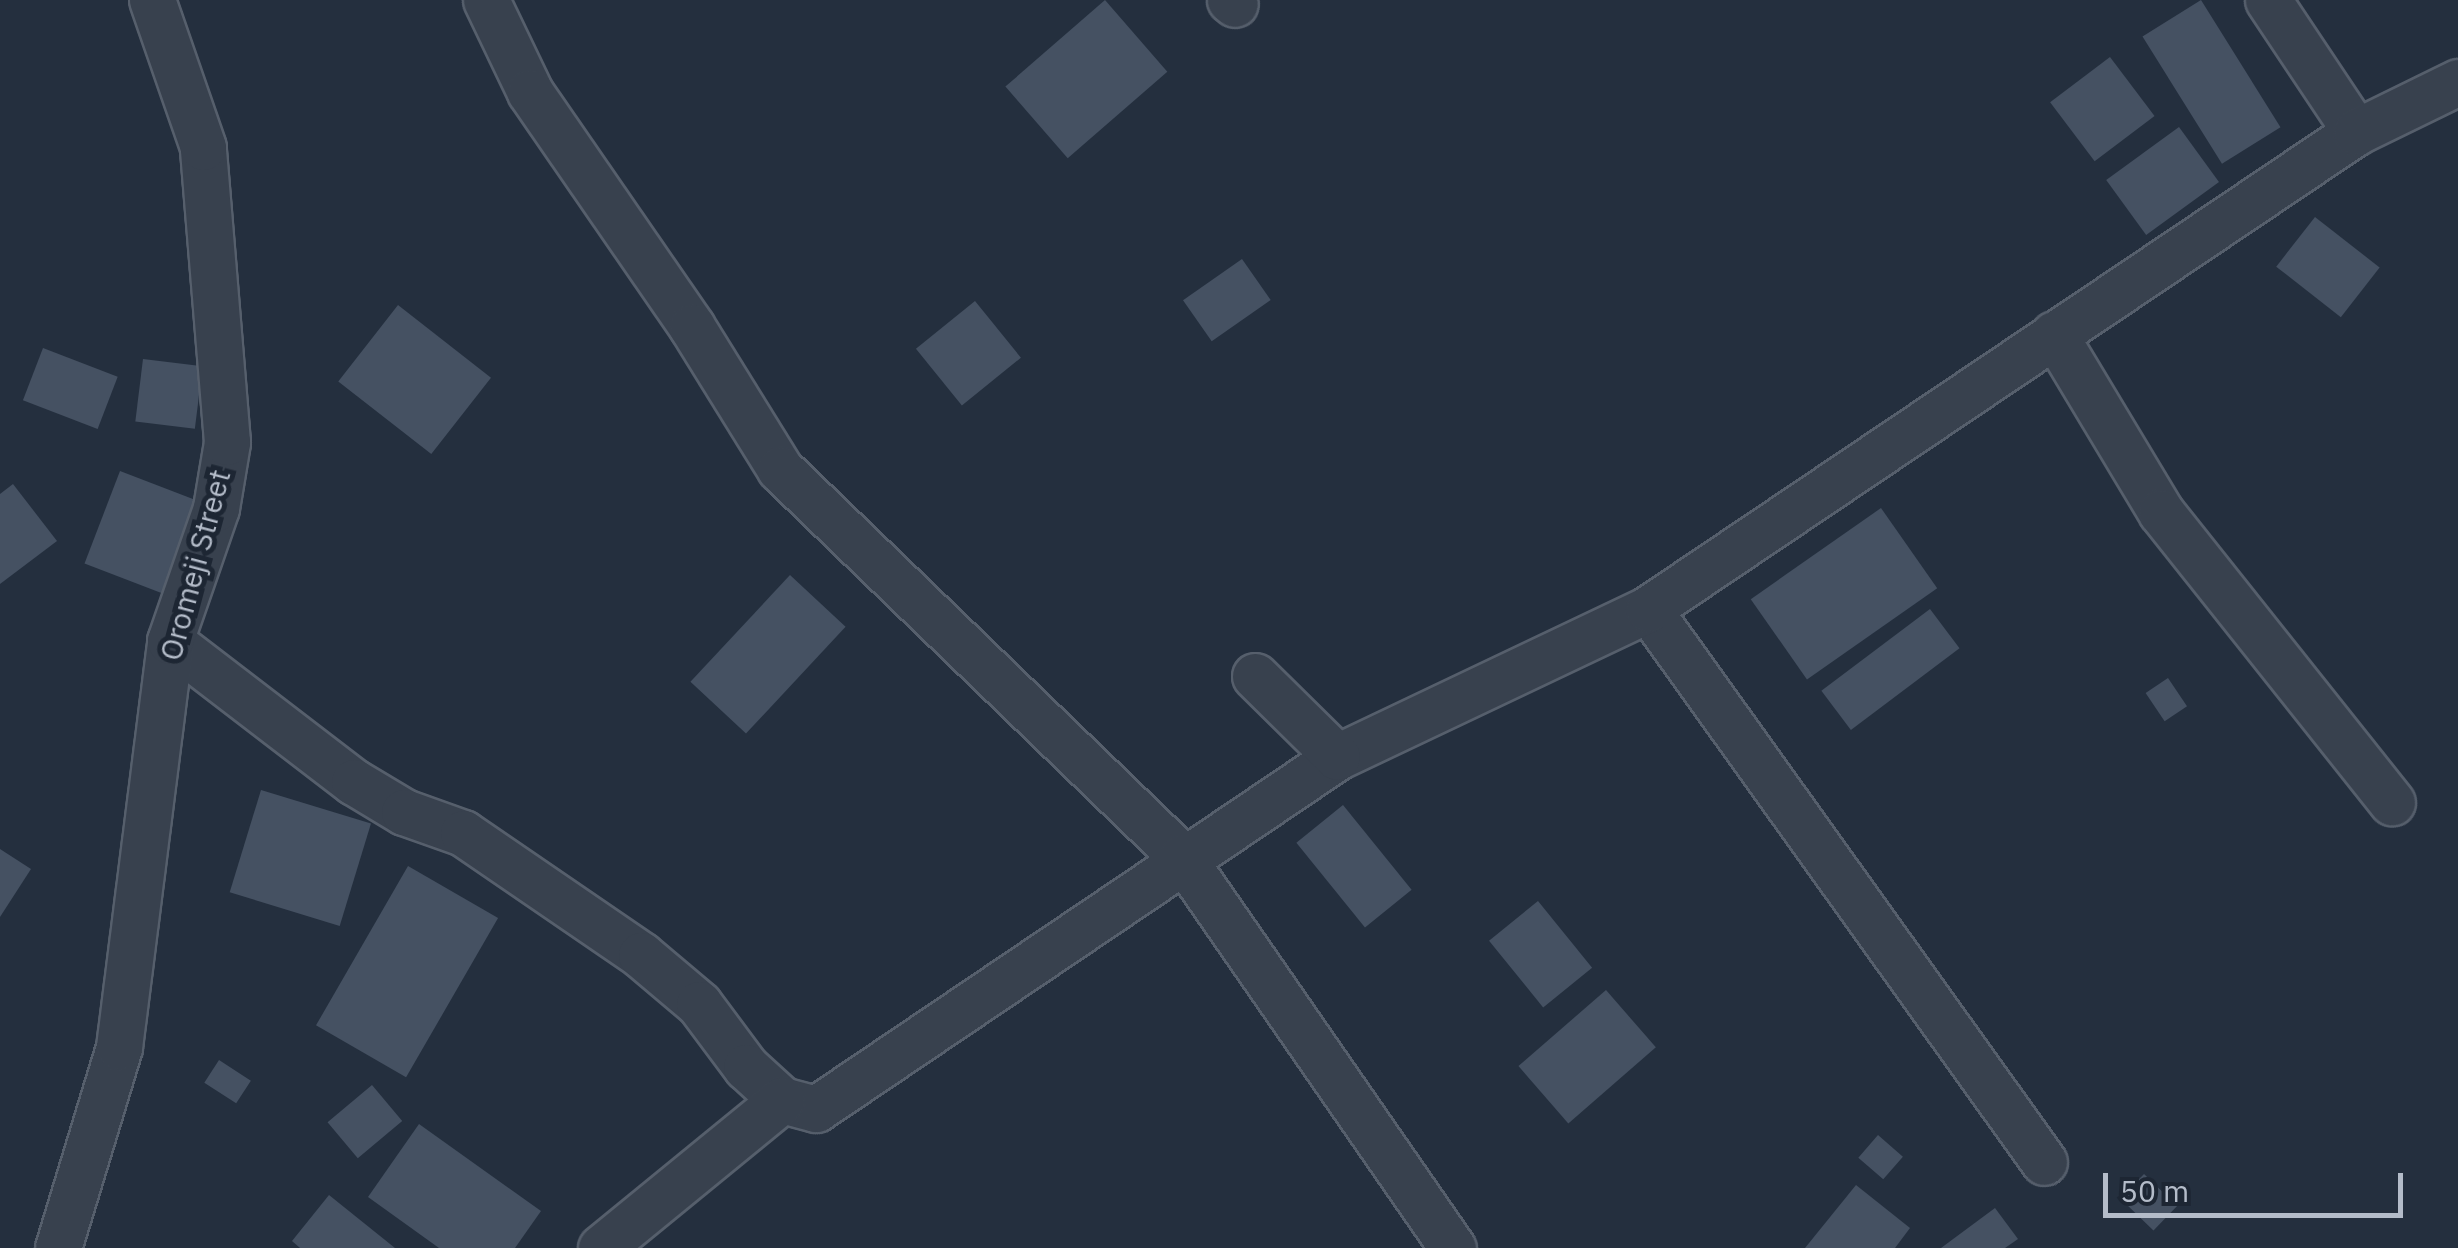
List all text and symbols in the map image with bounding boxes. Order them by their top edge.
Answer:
street label: Oromeji Street [152,466,238,664]
scale bar [2108,1153,2408,1215]
text: 50 m [2120,1171,2189,1210]

